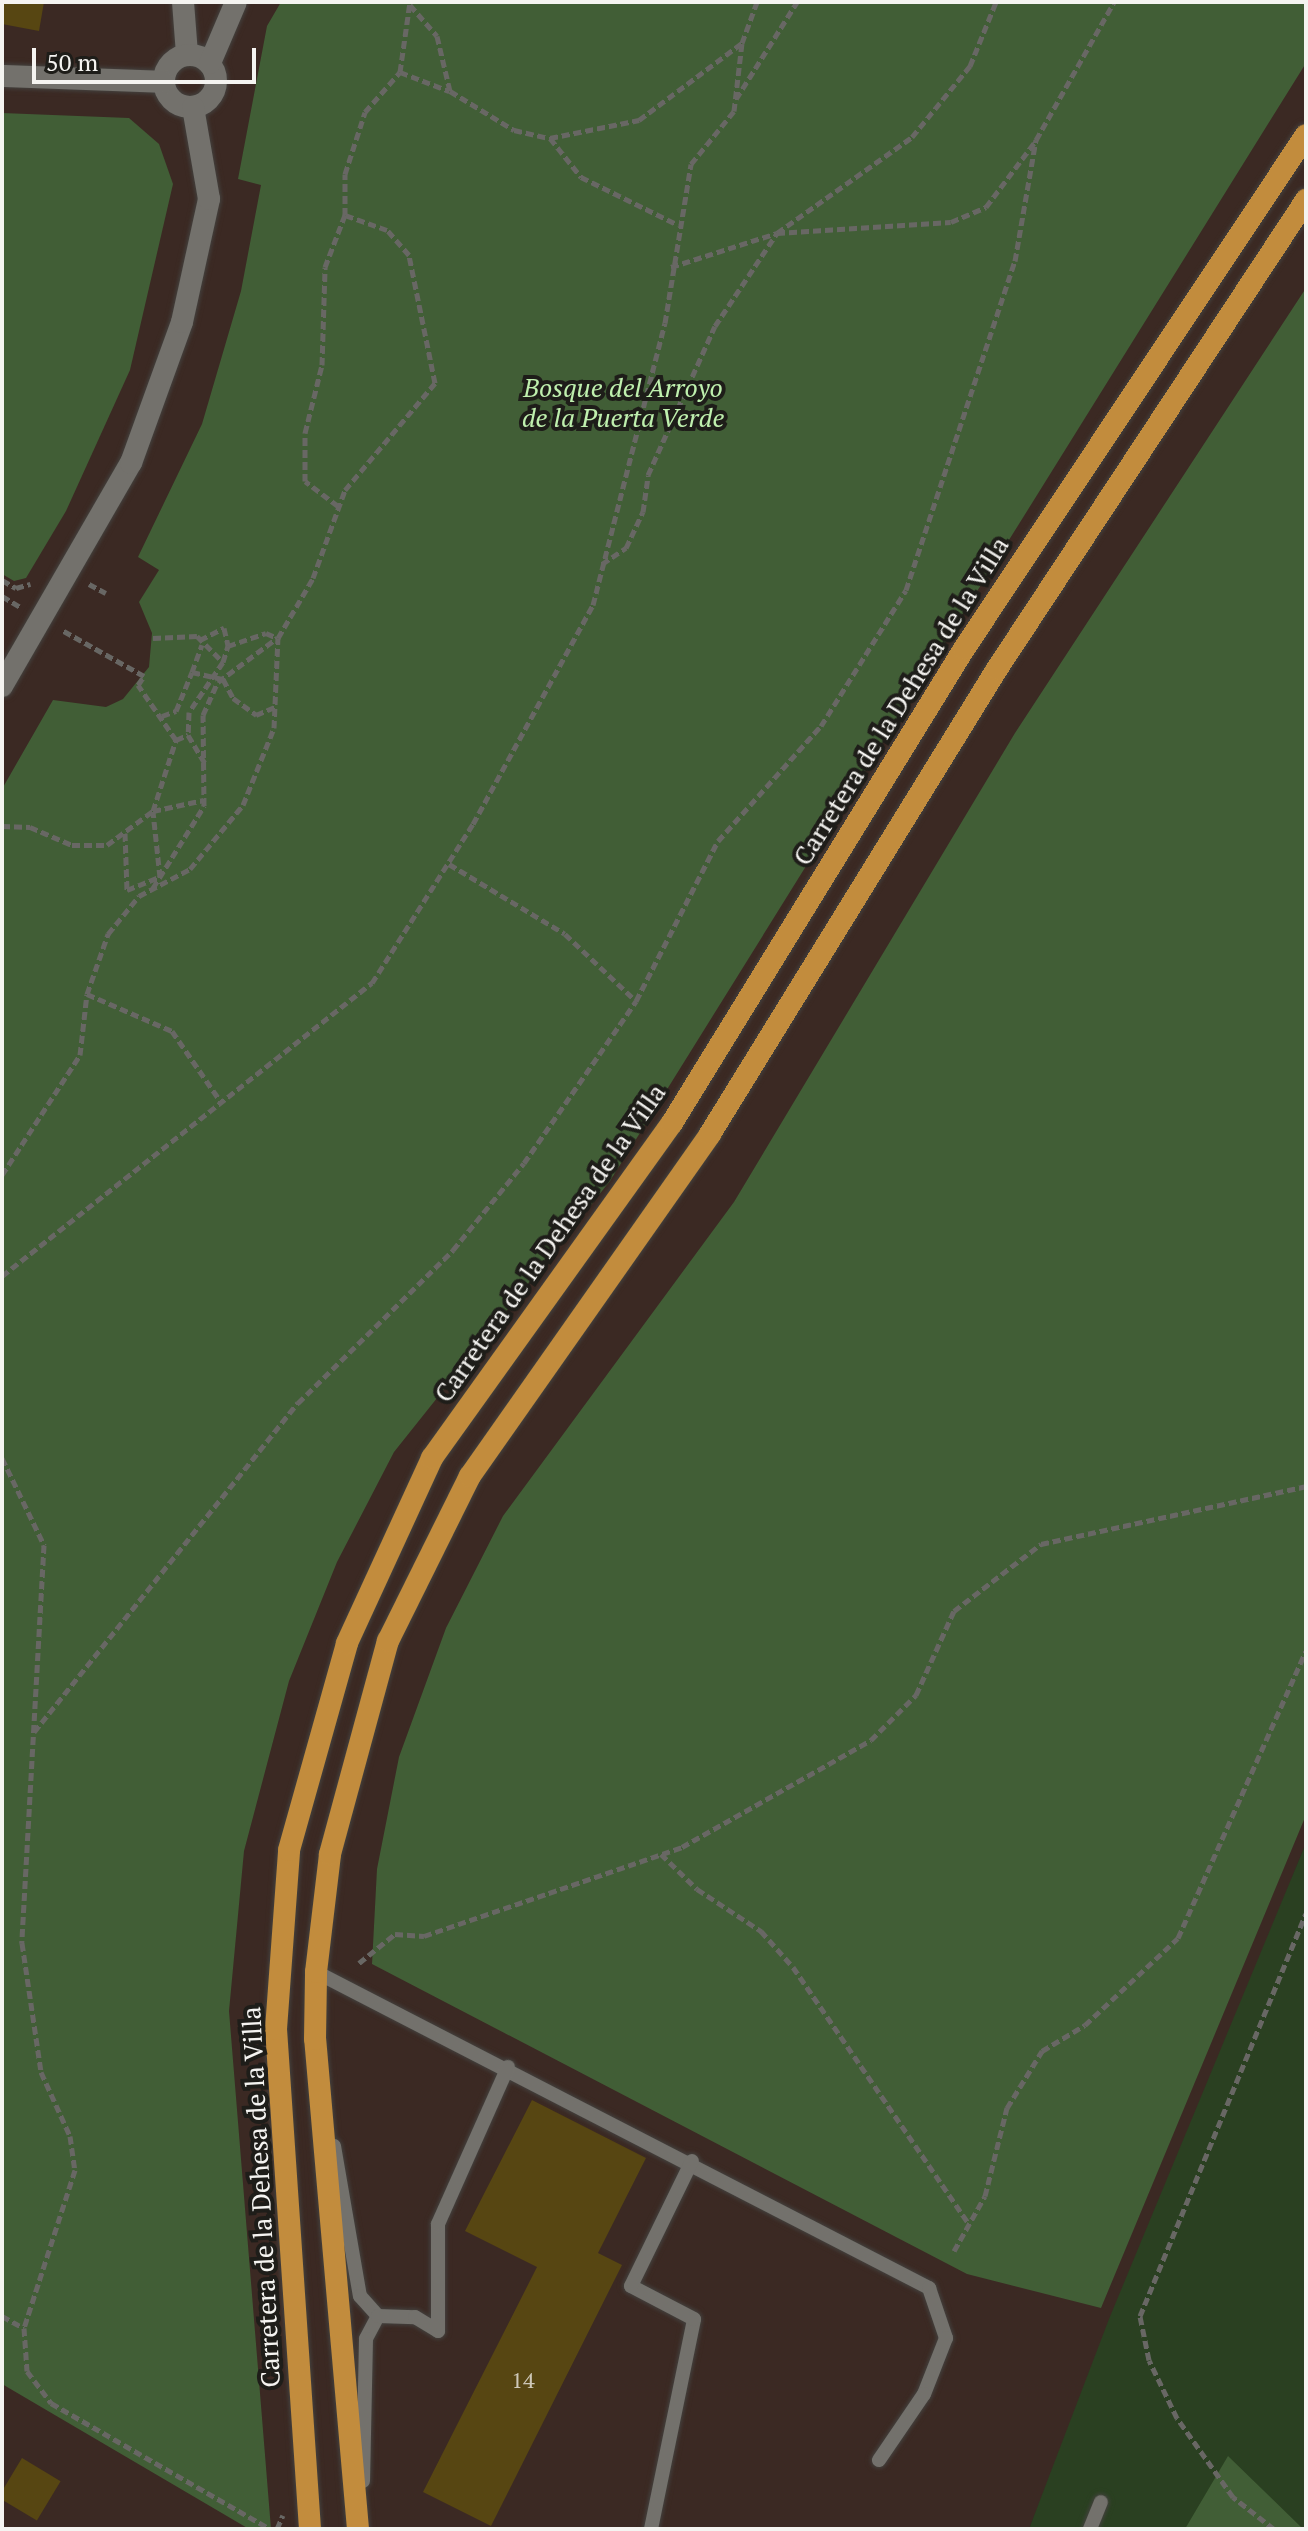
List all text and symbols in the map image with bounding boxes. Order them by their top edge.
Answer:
scale bar [36,32,260,82]
text: 50 m [46,46,98,78]
park label: Bosque del Arroyo de la Puerta Verde [521,372,725,434]
street label: Carretera de la Dehesa de la Villa [787,531,1015,871]
street label: Carretera de la Dehesa de la Villa [428,1078,672,1408]
street label: Carretera de la Dehesa de la Villa [235,2005,287,2389]
house number: 14 [511,2367,535,2393]

